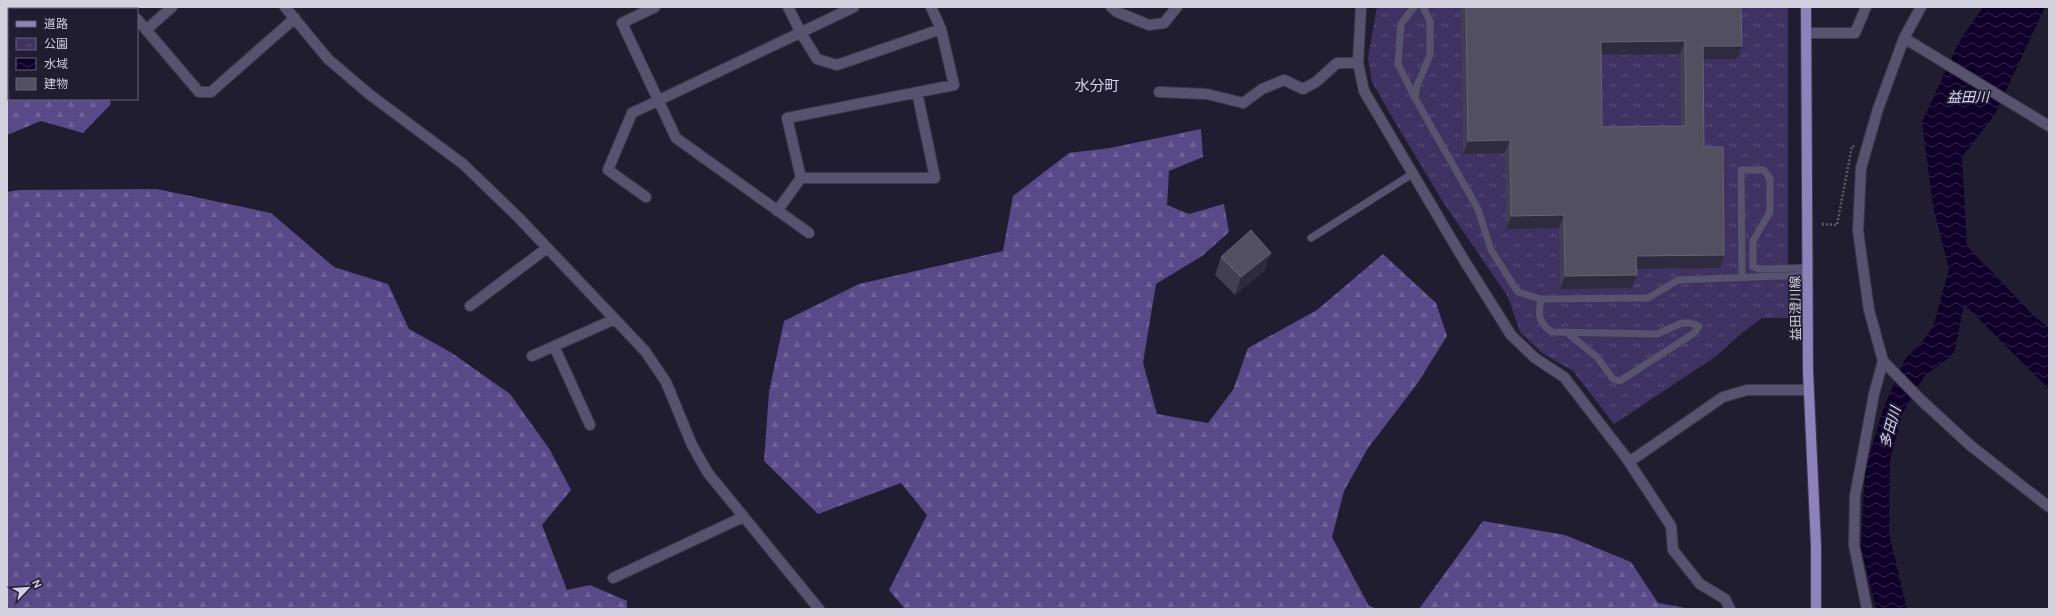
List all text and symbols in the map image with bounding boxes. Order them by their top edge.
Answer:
legend [8,8,138,100]
text: 道路 [44,16,68,31]
text: 公園 [44,36,68,51]
text: 水域 [44,56,68,71]
text: 建物 [44,76,68,91]
district label: 水分町 [1074,77,1120,95]
water label: 益田川 [1947,88,1991,106]
street label: 益田澄川線 [1786,275,1804,341]
water label: 多田川 [1876,402,1905,450]
north arrow [8,568,48,608]
text: N [29,577,45,590]

